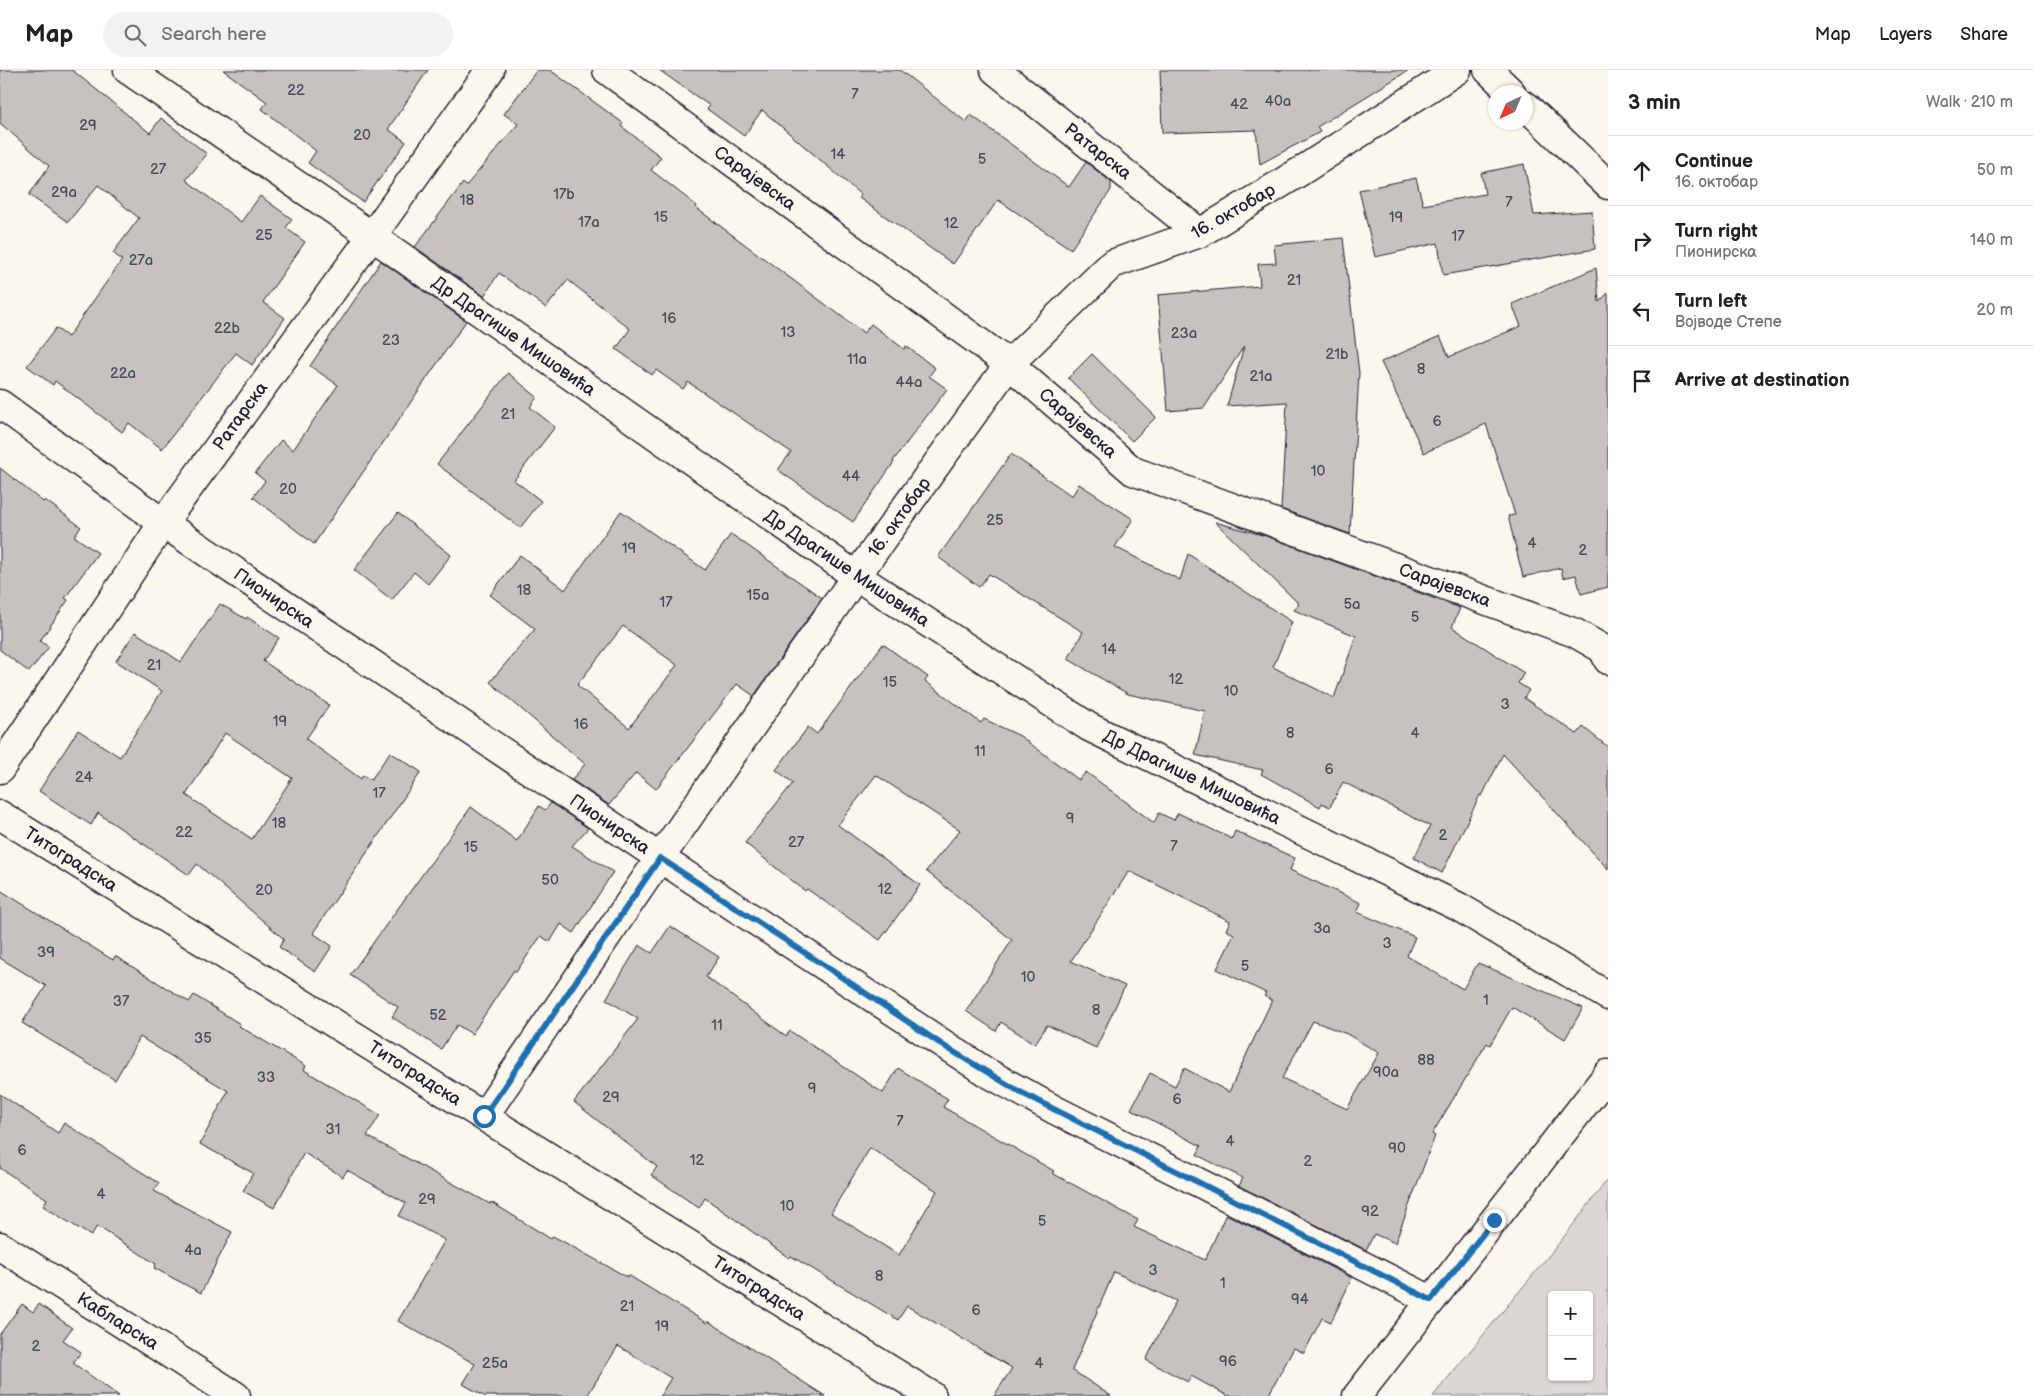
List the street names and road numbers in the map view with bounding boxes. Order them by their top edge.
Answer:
street label: Ратарска [1060,119,1136,184]
street label: Сарајевска [710,142,800,215]
street label: 16. октобар [1188,179,1279,244]
street label: Др Драгише Мишовића [428,272,600,401]
street label: Ратарска [209,378,272,455]
street label: Сарајевска [1035,384,1121,463]
street label: 16. октобар [863,473,935,561]
street label: Др Драгише Мишовића [760,505,934,632]
street label: Сарајевска [1396,559,1494,612]
street label: Пионирска [230,564,318,633]
street label: Др Драгише Мишовића [1100,725,1284,830]
street label: Пионирска [566,790,654,859]
street label: Титоградска [20,823,121,896]
street label: Титоградска [364,1037,465,1110]
street label: Титоградска [708,1252,809,1325]
street label: Кабларска [73,1288,163,1355]

